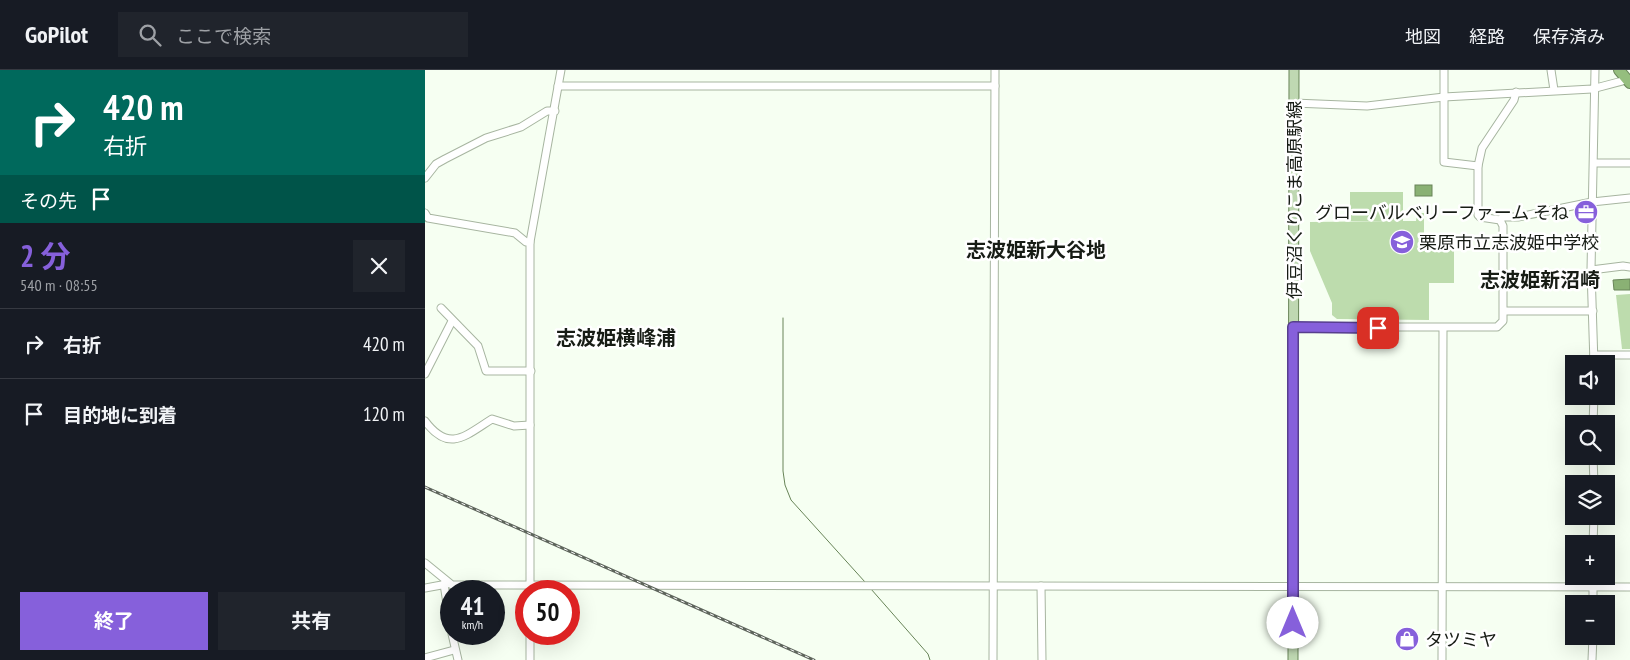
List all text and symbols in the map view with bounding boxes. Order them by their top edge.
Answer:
search box [118,12,468,57]
text: GoPilot [25,19,88,50]
icon: search [136,21,164,49]
text: ここで検索 [176,24,271,48]
text: 地図 [1405,25,1441,48]
text: 経路 [1469,25,1505,48]
text: 保存済み [1533,25,1605,48]
text: 420 m [103,84,184,130]
icon: right [20,90,85,155]
street label: 伊豆沼くりこま高原駅線 [1283,101,1306,299]
text: 右折 [103,132,147,160]
icon: arrive [87,185,115,213]
text: その先 [20,189,77,213]
office icon: グローバルベリーファーム そね [1573,199,1599,225]
place label: グローバルベリーファーム そね [1315,201,1569,224]
school or university icon: 栗原市立志波姫中学校 [1389,229,1415,255]
place label: 栗原市立志波姫中学校 [1419,231,1599,254]
text: 2 分 [20,236,71,275]
district label: 志波姫新大谷地 [966,237,1106,263]
button: close [353,240,405,292]
district label: 志波姫新沼崎 [1480,267,1600,293]
text: 540 m · 08:55 [20,275,98,295]
pin [1357,307,1399,349]
icon: arrive [1364,314,1392,342]
district label: 志波姫横峰浦 [556,325,676,351]
icon: right [20,330,48,358]
text: 420 m [363,332,405,356]
text: 右折 [63,333,101,357]
map controls [1565,355,1615,645]
button: sound [1565,355,1615,405]
icon: arrive [20,400,48,428]
text: 120 m [363,402,405,426]
text: 目的地に到着 [63,403,177,427]
button: search [1565,415,1615,465]
button: layers [1565,475,1615,525]
button: + [1565,535,1615,585]
speed limit sign: 50 [515,580,580,645]
text: 41 [461,590,484,622]
button: 終了 [20,592,208,650]
button: 共有 [218,592,405,650]
button: − [1565,595,1615,645]
position arrow [1266,596,1318,648]
text: km/h [462,617,483,632]
shop icon: タツミヤ [1394,626,1420,652]
place label: タツミヤ [1425,628,1497,651]

